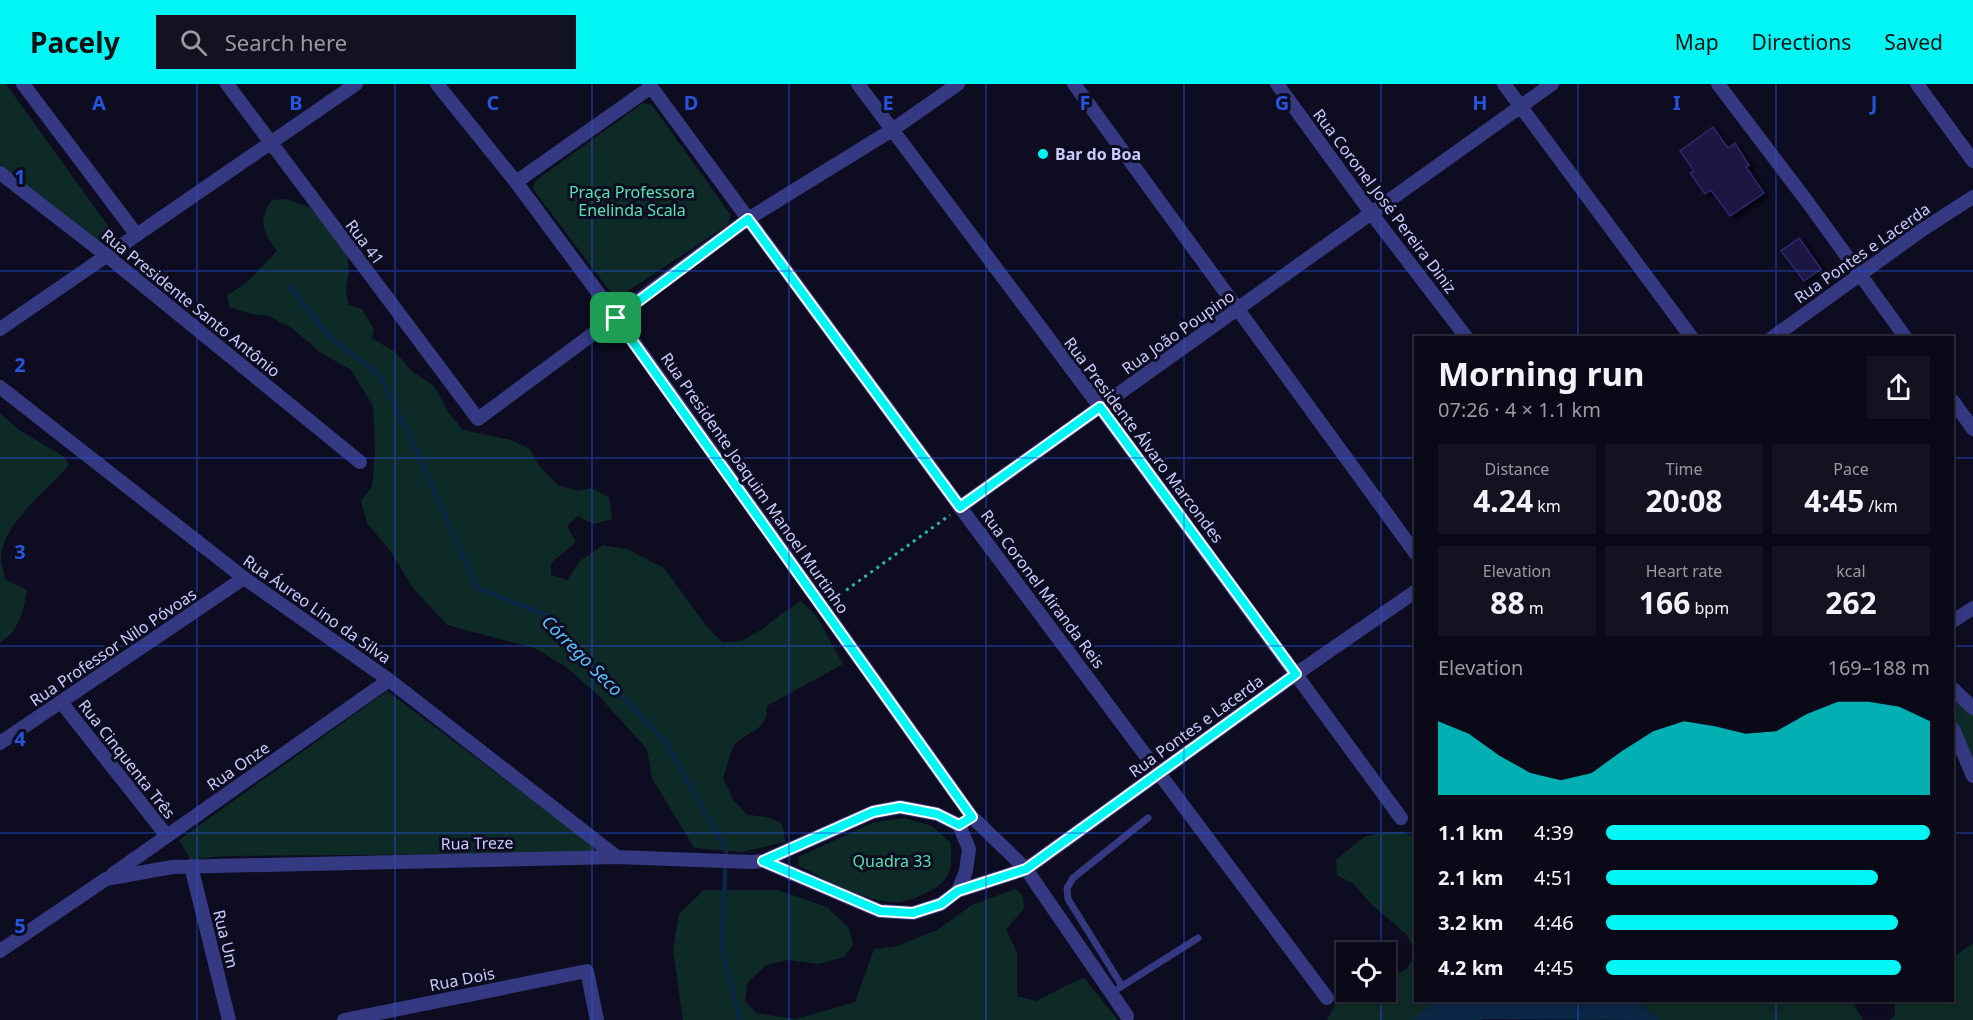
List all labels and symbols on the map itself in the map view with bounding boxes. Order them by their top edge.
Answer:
text: A [92,89,106,116]
text: B [289,89,303,116]
text: C [487,89,500,116]
text: D [684,89,698,116]
text: E [882,89,894,116]
text: F [1080,89,1090,116]
text: G [1275,89,1289,116]
text: H [1472,89,1488,116]
text: I [1673,89,1681,116]
text: J [1869,89,1877,116]
street label: Rua Coronel José Pereira Diniz [1308,104,1462,298]
place label: Bar do Boa [1055,143,1141,165]
marker: Bar do Boa [1036,147,1050,161]
text: 1 [14,163,26,190]
park label: Praça Professora Enelinda Scala [569,181,695,221]
street label: Rua Pontes e Lacerda [1790,198,1934,308]
street label: Rua 41 [341,215,389,269]
street label: Rua Presidente Santo Antônio [97,224,285,382]
street label: Rua João Poupino [1117,285,1239,379]
pin [590,292,641,343]
street label: Rua Presidente Álvaro Marcondes [1059,333,1229,547]
street label: Rua Presidente Joaquim Manoel Murtinho [656,348,854,618]
text: 2 [14,351,26,378]
street label: Rua Coronel Miranda Reis [976,505,1110,673]
text: 3 [14,538,26,565]
street label: Rua Áureo Lino da Silva [239,550,395,668]
street label: Rua Professor Nilo Póvoas [25,583,201,711]
water label: Córrego Seco [537,610,628,701]
street label: Rua Pontes e Lacerda [1124,670,1268,782]
street label: Rua Cinquenta Três [73,695,181,823]
text: 4 [14,725,26,752]
street label: Rua Onze [202,736,274,796]
street label: Rua Treze [440,831,514,855]
park label: Quadra 33 [853,850,931,872]
street label: Rua Um [208,907,244,971]
text: 5 [14,912,26,939]
street label: Rua Dois [427,962,497,996]

